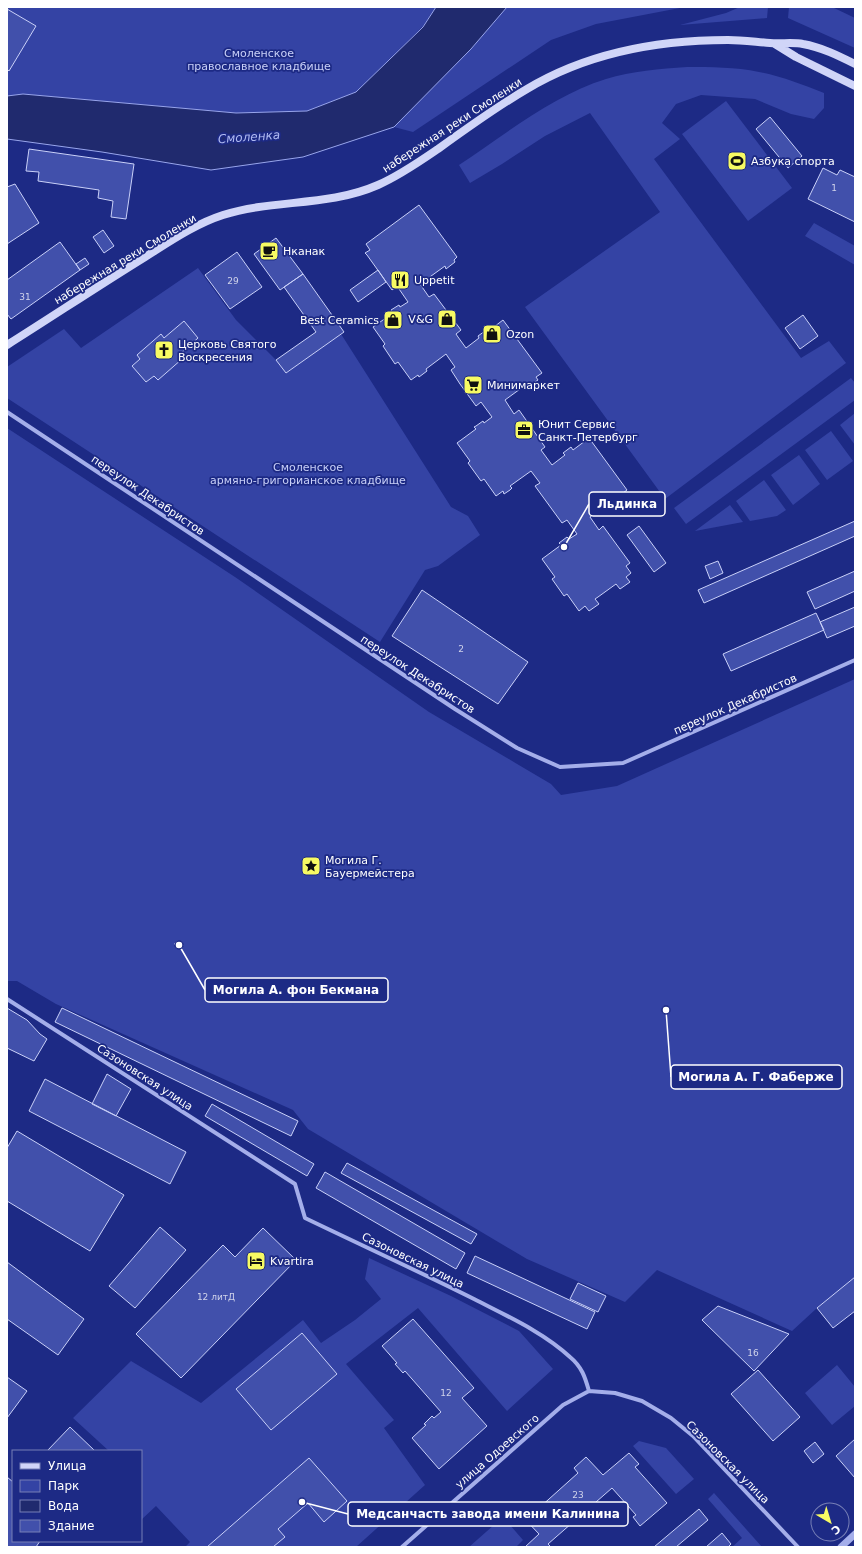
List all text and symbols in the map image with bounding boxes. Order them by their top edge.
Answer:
park label: Смоленское православное кладбище [187,47,331,73]
street label: набережная реки Смоленки [380,75,524,175]
water label: Смоленка [217,128,281,146]
sports icon: Азбука спорта [726,150,748,172]
place label: Азбука спорта [751,155,835,168]
house number: 1 [831,183,837,193]
street label: набережная реки Смоленки [52,212,199,307]
cafe icon: Нканак [258,240,280,262]
place label: Нканак [283,245,326,258]
restaurant icon: Uppetit [389,269,411,291]
place label: Uppetit [414,274,455,287]
house number: 29 [227,276,239,286]
house number: 31 [19,292,31,302]
shop icon: V&G [436,308,458,330]
shop icon: Best Ceramics [382,309,404,331]
place label: V&G [408,313,433,326]
place label: Best Ceramics [300,314,379,327]
shop icon: Ozon [481,323,503,345]
place label: Ozon [506,328,534,341]
place label: Церковь Святого Воскресения [178,338,277,364]
church icon: Церковь Святого Воскресения [153,339,175,361]
supermarket icon: Минимаркет [462,374,484,396]
place label: Минимаркет [487,379,560,392]
place label: Юнит Сервис Санкт-Петербург [538,418,638,444]
office icon: Юнит Сервис Санкт-Петербург [513,419,535,441]
street label: переулок Декабристов [89,453,207,538]
park label: Смоленское армяно-григорианское кладбище [210,461,406,487]
callout: Льдинка [589,492,665,516]
text: Льдинка [597,497,657,511]
street label: переулок Декабристов [358,633,477,716]
house number: 2 [458,644,464,654]
street label: переулок Декабристов [672,671,799,738]
place label: Могила Г. Бауермейстера [325,854,415,880]
place icon: Могила Г. Бауермейстера [300,855,322,877]
callout: Могила А. фон Бекмана [205,978,388,1002]
text: Могила А. фон Бекмана [213,983,379,997]
street label: Сазоновская улица [94,1042,195,1113]
callout: Могила А. Г. Фаберже [671,1065,842,1089]
text: Могила А. Г. Фаберже [678,1070,834,1084]
street label: Сазоновская улица [360,1230,466,1291]
hotel icon: Kvartira [245,1250,267,1272]
place label: Kvartira [270,1255,314,1268]
house number: 12 литД [197,1292,235,1302]
house number: 16 [747,1348,759,1358]
house number: 12 [440,1388,452,1398]
street label: улица Одоевского [453,1411,542,1491]
street label: Сазоновская улица [683,1418,772,1507]
legend [12,1450,142,1542]
text: Улица [48,1459,86,1473]
text: Парк [48,1479,79,1493]
house number: 23 [572,1490,584,1500]
text: Вода [48,1499,79,1513]
callout: Медсанчасть завода имени Калинина [348,1502,628,1526]
north arrow [810,1502,850,1542]
text: Медсанчасть завода имени Калинина [356,1507,620,1521]
text: Здание [48,1519,94,1533]
text: С [829,1522,843,1537]

